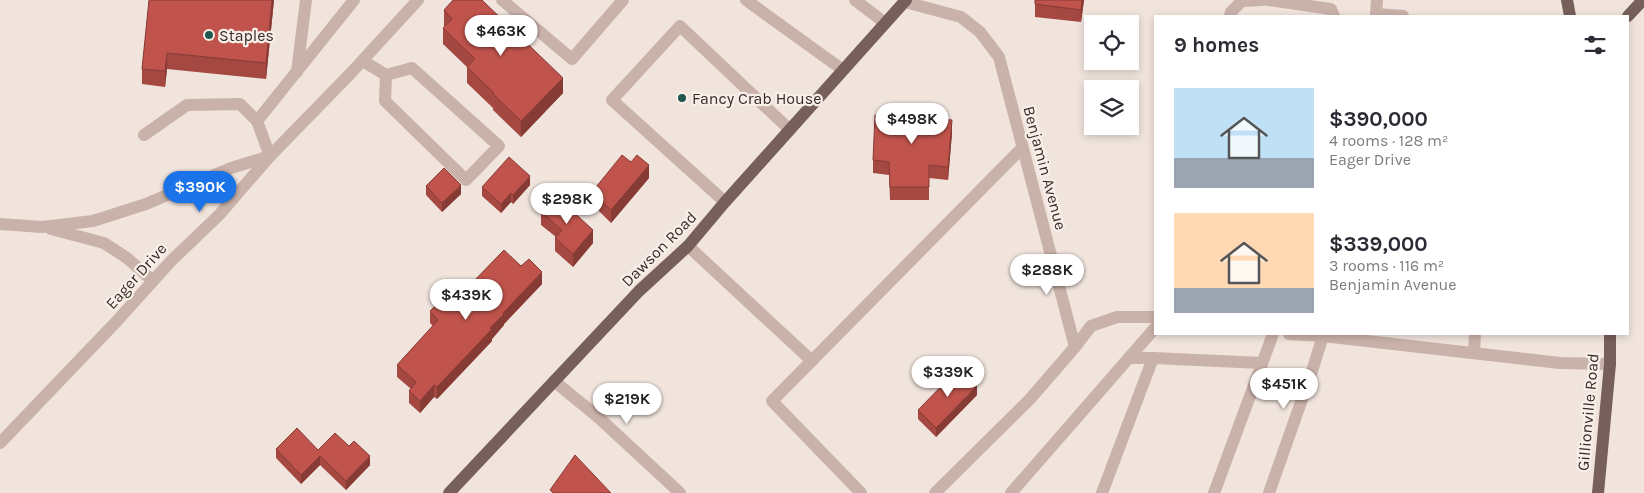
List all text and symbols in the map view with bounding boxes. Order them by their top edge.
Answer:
pin: $463K [466,15,536,57]
map controls [1084,15,1139,135]
button: locate [1084,15,1139,70]
text: $463K [476,21,526,40]
place label: Staples [219,26,274,45]
marker: Staples [203,29,215,41]
icon: filters [1581,31,1609,59]
text: 9 homes [1174,33,1259,57]
button: layers [1084,80,1139,135]
place label: Fancy Crab House [692,89,821,108]
marker: Fancy Crab House [676,92,688,104]
pin: $498K [877,102,947,145]
street label: Benjamin Avenue [1019,104,1071,232]
text: $390,000 [1329,107,1428,131]
icon: home [1214,108,1274,168]
text: $498K [886,109,938,128]
text: 4 rooms · 128 m² [1329,131,1448,150]
text: Eager Drive [1329,150,1411,169]
pin: $390K [165,170,235,213]
text: $390K [174,177,226,196]
pin: $298K [532,182,602,225]
text: $298K [541,189,593,208]
street label: Dawson Road [617,207,701,291]
text: $339,000 [1329,232,1428,256]
icon: home [1214,233,1274,293]
street label: Eager Drive [102,239,170,313]
pin: $288K [1012,254,1082,296]
text: 3 rooms · 116 m² [1329,256,1444,275]
text: $288K [1021,260,1073,279]
text: Benjamin Avenue [1329,275,1457,294]
pin: $439K [431,278,501,321]
text: $439K [441,285,491,304]
street label: Gillionville Road [1573,352,1603,472]
pin: $339K [913,356,983,398]
text: $339K [922,362,974,381]
pin: $451K [1249,368,1319,410]
text: $451K [1261,374,1307,393]
pin: $219K [592,382,662,425]
text: $219K [604,389,650,408]

